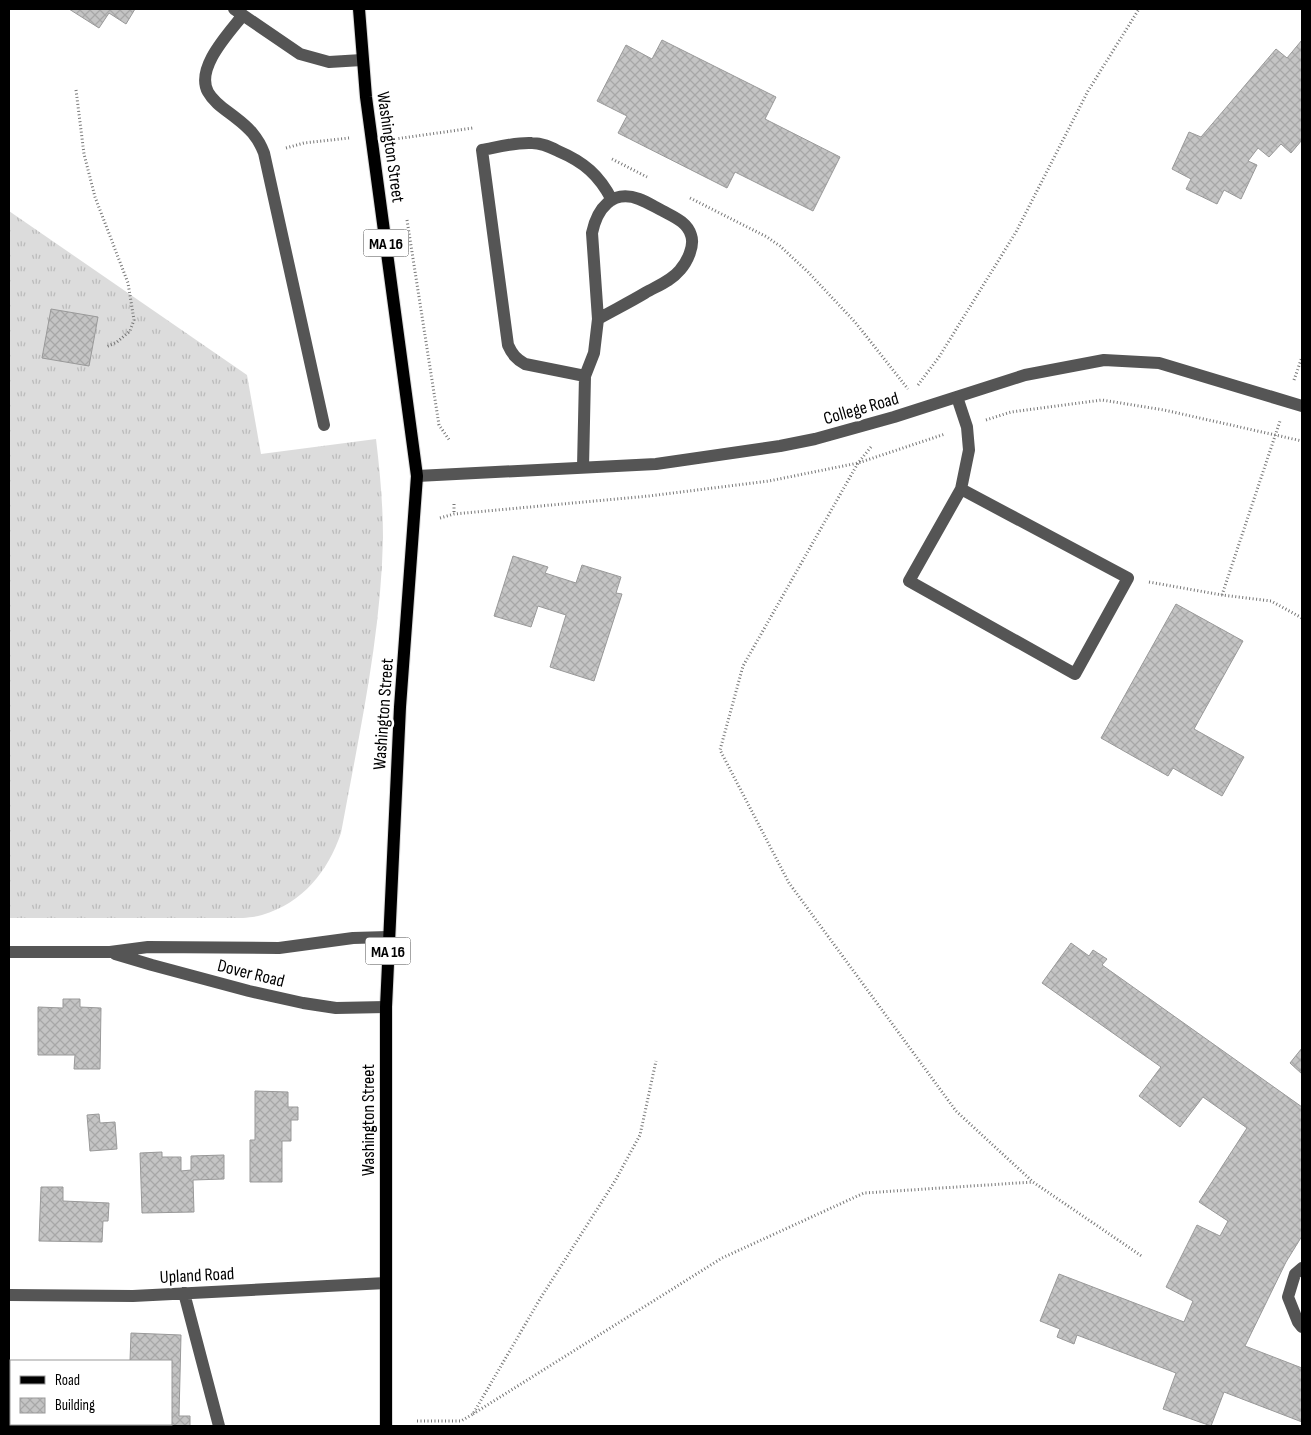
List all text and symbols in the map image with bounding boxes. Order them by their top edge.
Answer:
street label: Washington Street [372,90,409,204]
road number: MA 16 [364,230,408,256]
street label: College Road [821,388,901,429]
street label: Washington Street [369,657,398,771]
road number: MA 16 [366,938,410,964]
street label: Dover Road [215,955,287,992]
street label: Washington Street [358,1064,379,1176]
street label: Upland Road [159,1263,235,1288]
legend [10,1360,172,1425]
text: Road [55,1371,80,1390]
text: Building [55,1396,95,1415]

